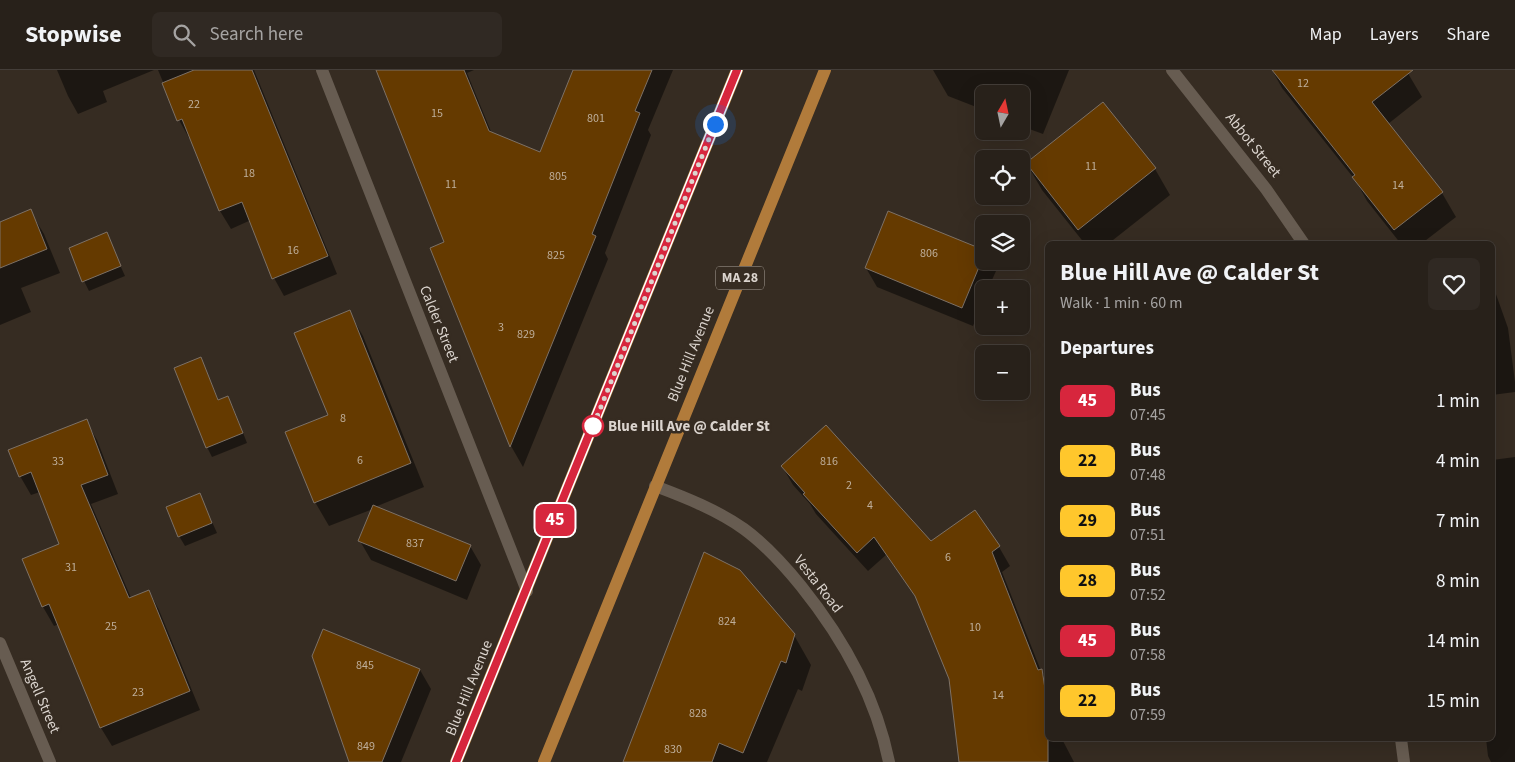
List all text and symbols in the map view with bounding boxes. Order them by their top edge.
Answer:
search box [152,12,502,57]
text: Stopwise [25,17,122,52]
icon: search [170,21,198,49]
text: Search here [210,21,303,48]
text: Map [1310,22,1342,47]
text: Layers [1370,22,1419,47]
text: Share [1447,22,1490,47]
house number: 12 [1297,75,1309,92]
north arrow [975,85,1030,140]
map controls [975,85,1030,400]
house number: 22 [188,96,200,113]
house number: 15 [431,105,443,122]
street label: Abbot Street [1220,108,1286,182]
house number: 801 [587,110,605,127]
your location [703,112,728,137]
button: locate [975,150,1030,205]
house number: 11 [1085,158,1097,175]
house number: 18 [243,165,255,182]
house number: 805 [549,168,567,185]
house number: 11 [445,176,457,193]
house number: 14 [1392,177,1404,194]
button: layers [975,215,1030,270]
house number: 16 [287,242,299,259]
house number: 806 [920,245,938,262]
house number: 825 [547,247,565,264]
text: Blue Hill Ave @ Calder St [1060,255,1319,290]
button: heart [1428,258,1480,310]
road number: MA 28 [716,267,764,290]
button: + [975,280,1030,335]
street label: Calder Street [414,282,464,366]
text: Walk · 1 min · 60 m [1060,292,1183,314]
street label: Blue Hill Avenue [662,303,720,405]
house number: 3 [498,319,504,336]
house number: 829 [517,326,535,343]
text: Departures [1060,335,1154,362]
button: − [975,345,1030,400]
text: Bus [1130,377,1161,404]
text: 45 [1078,388,1097,413]
text: 1 min [1436,388,1480,415]
text: 07:45 [1130,404,1166,426]
house number: 8 [340,410,346,427]
marker: Blue Hill Ave @ Calder St [582,415,604,437]
place label: Blue Hill Ave @ Calder St [608,416,770,437]
text: Bus [1130,437,1161,464]
text: 22 [1078,448,1097,473]
text: 4 min [1436,448,1480,475]
house number: 6 [357,452,363,469]
house number: 33 [52,453,64,470]
house number: 816 [820,453,838,470]
text: 07:48 [1130,464,1166,486]
house number: 2 [846,477,852,494]
house number: 4 [867,497,873,514]
text: Bus [1130,497,1161,524]
line badge: 45 [532,504,578,536]
text: 45 [545,507,565,532]
text: 29 [1078,508,1097,533]
text: 7 min [1436,508,1480,535]
text: 07:51 [1130,524,1166,546]
house number: 837 [406,535,424,552]
house number: 6 [945,549,951,566]
street label: Vesta Road [789,551,847,617]
text: Bus [1130,557,1161,584]
house number: 31 [65,559,77,576]
text: 28 [1078,568,1097,593]
text: 8 min [1436,568,1480,595]
text: 07:52 [1130,584,1166,606]
house number: 824 [718,613,736,630]
text: Bus [1130,617,1161,644]
house number: 25 [105,618,117,635]
house number: 10 [969,619,981,636]
text: 45 [1078,628,1097,653]
text: 14 min [1426,628,1480,655]
street label: Blue Hill Avenue [440,637,498,739]
text: 07:58 [1130,644,1166,666]
street label: Angell Street [15,655,65,737]
house number: 845 [356,657,374,674]
text: Bus [1130,677,1161,704]
house number: 23 [132,684,144,701]
house number: 14 [992,687,1004,704]
text: 22 [1078,688,1097,713]
text: 15 min [1426,688,1480,715]
text: 07:59 [1130,704,1166,726]
house number: 828 [689,705,707,722]
house number: 849 [357,738,375,755]
house number: 830 [664,741,682,758]

